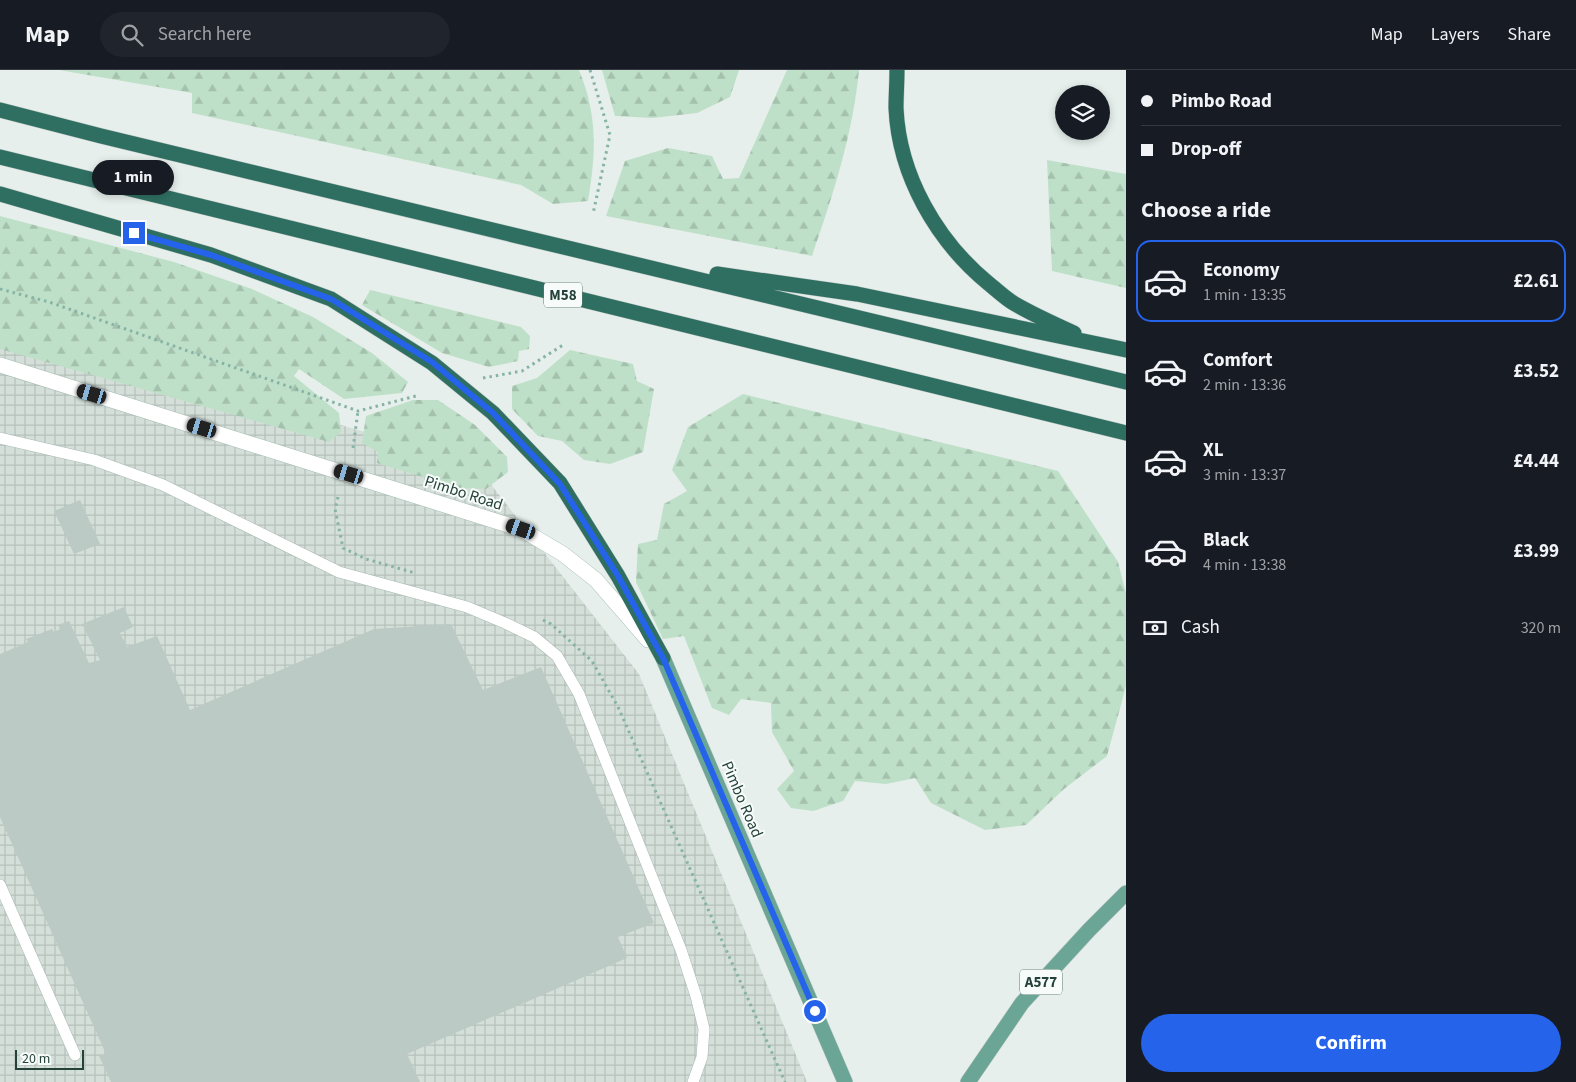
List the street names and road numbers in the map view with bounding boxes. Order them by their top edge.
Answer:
road number: M58 [544,282,582,308]
street label: Pimbo Road [422,470,506,516]
street label: Pimbo Road [716,758,768,841]
road number: A577 [1020,970,1062,994]

